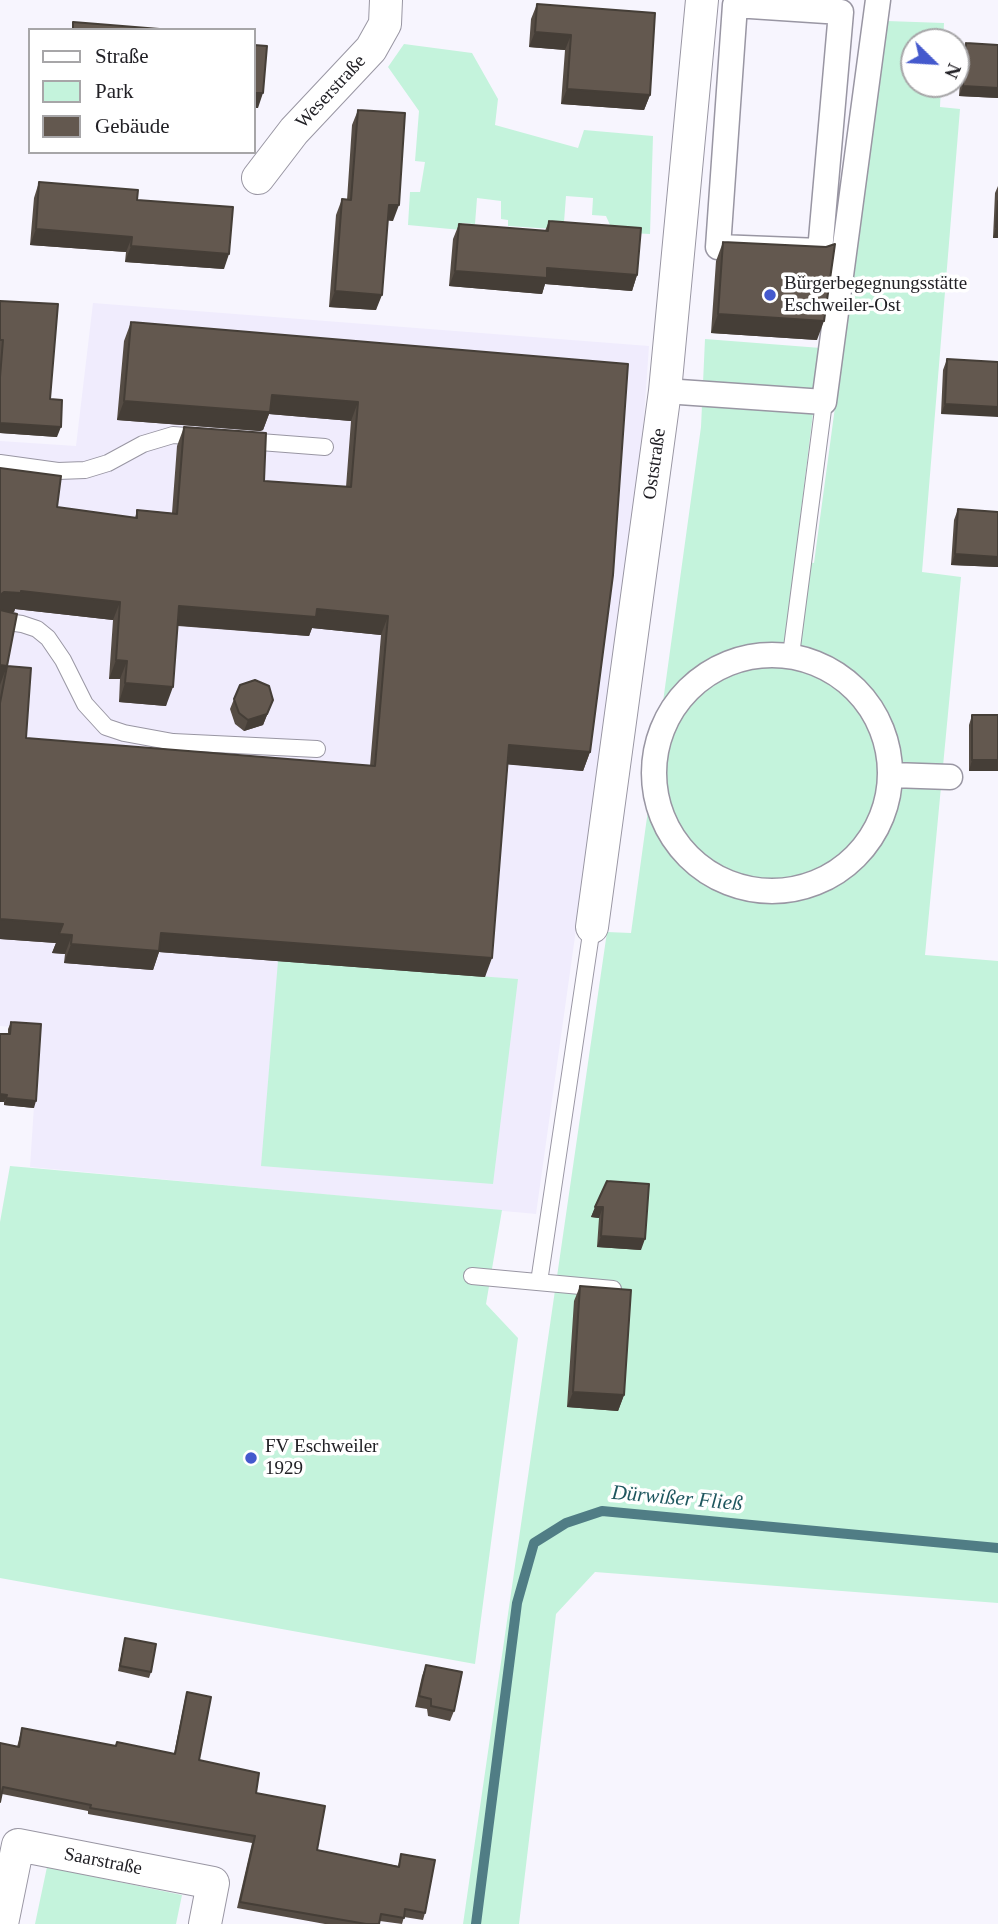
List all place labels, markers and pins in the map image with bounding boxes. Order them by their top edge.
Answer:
place label: Bürgerbegegnungsstätte Eschweiler-Ost [784,273,967,317]
marker: Bürgerbegegnungsstätte Eschweiler-Ost [762,287,778,303]
place label: FV Eschweiler 1929 [265,1436,378,1480]
marker: FV Eschweiler 1929 [243,1450,259,1466]

